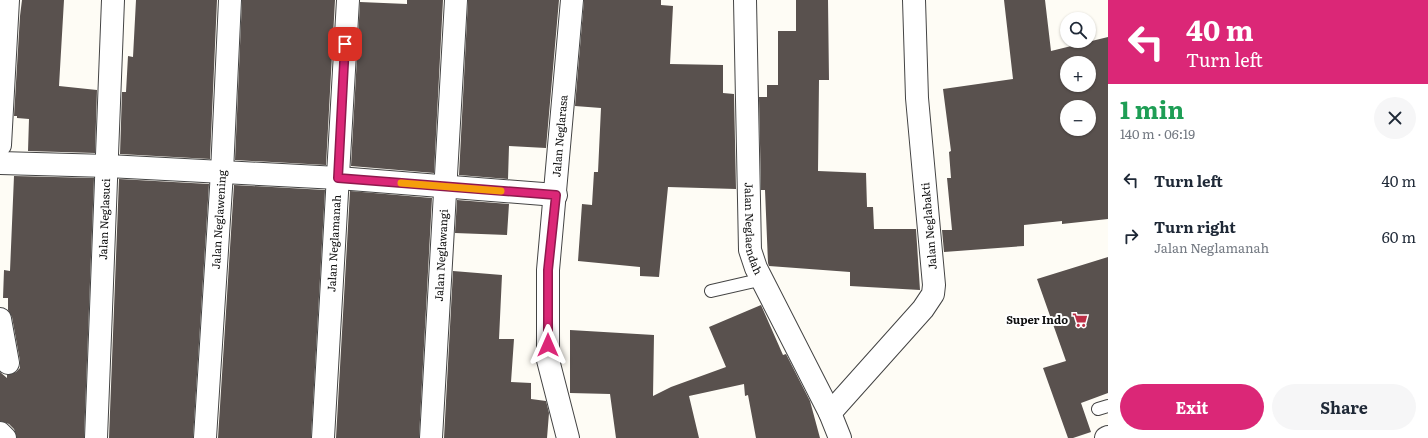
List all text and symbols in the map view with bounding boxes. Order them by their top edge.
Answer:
text: 40 m [1186,8,1254,50]
map controls [1060,12,1096,136]
button: search [1060,12,1096,48]
icon: left [1120,16,1172,68]
pin [328,27,362,61]
icon: arrive [334,33,356,55]
text: Turn left [1186,46,1263,73]
button: + [1060,56,1096,92]
text: 1 min [1120,91,1184,126]
street label: Jalan Neglarasa [547,94,571,178]
button: close [1374,97,1416,139]
button: − [1060,100,1096,136]
text: 140 m · 06:19 [1120,124,1195,143]
street label: Jalan Neglawening [207,168,229,270]
icon: left [1120,169,1142,191]
text: Turn left [1154,169,1223,192]
text: 40 m [1382,169,1416,192]
street label: Jalan Neglasuci [94,178,113,260]
street label: Jalan Neglabakti [916,181,940,270]
street label: Jalan Neglaendah [742,182,767,277]
street label: Jalan Neglamanah [322,194,344,292]
street label: Jalan Neglawangi [430,208,451,302]
text: Turn right [1154,215,1236,238]
icon: right [1120,225,1142,247]
text: 60 m [1382,225,1416,248]
text: Jalan Neglamanah [1154,238,1269,257]
place label: Super Indo [1006,311,1068,327]
supermarket icon: Super Indo [1071,311,1089,329]
position arrow [527,324,569,366]
button: Exit [1120,384,1264,430]
button: Share [1272,384,1416,430]

